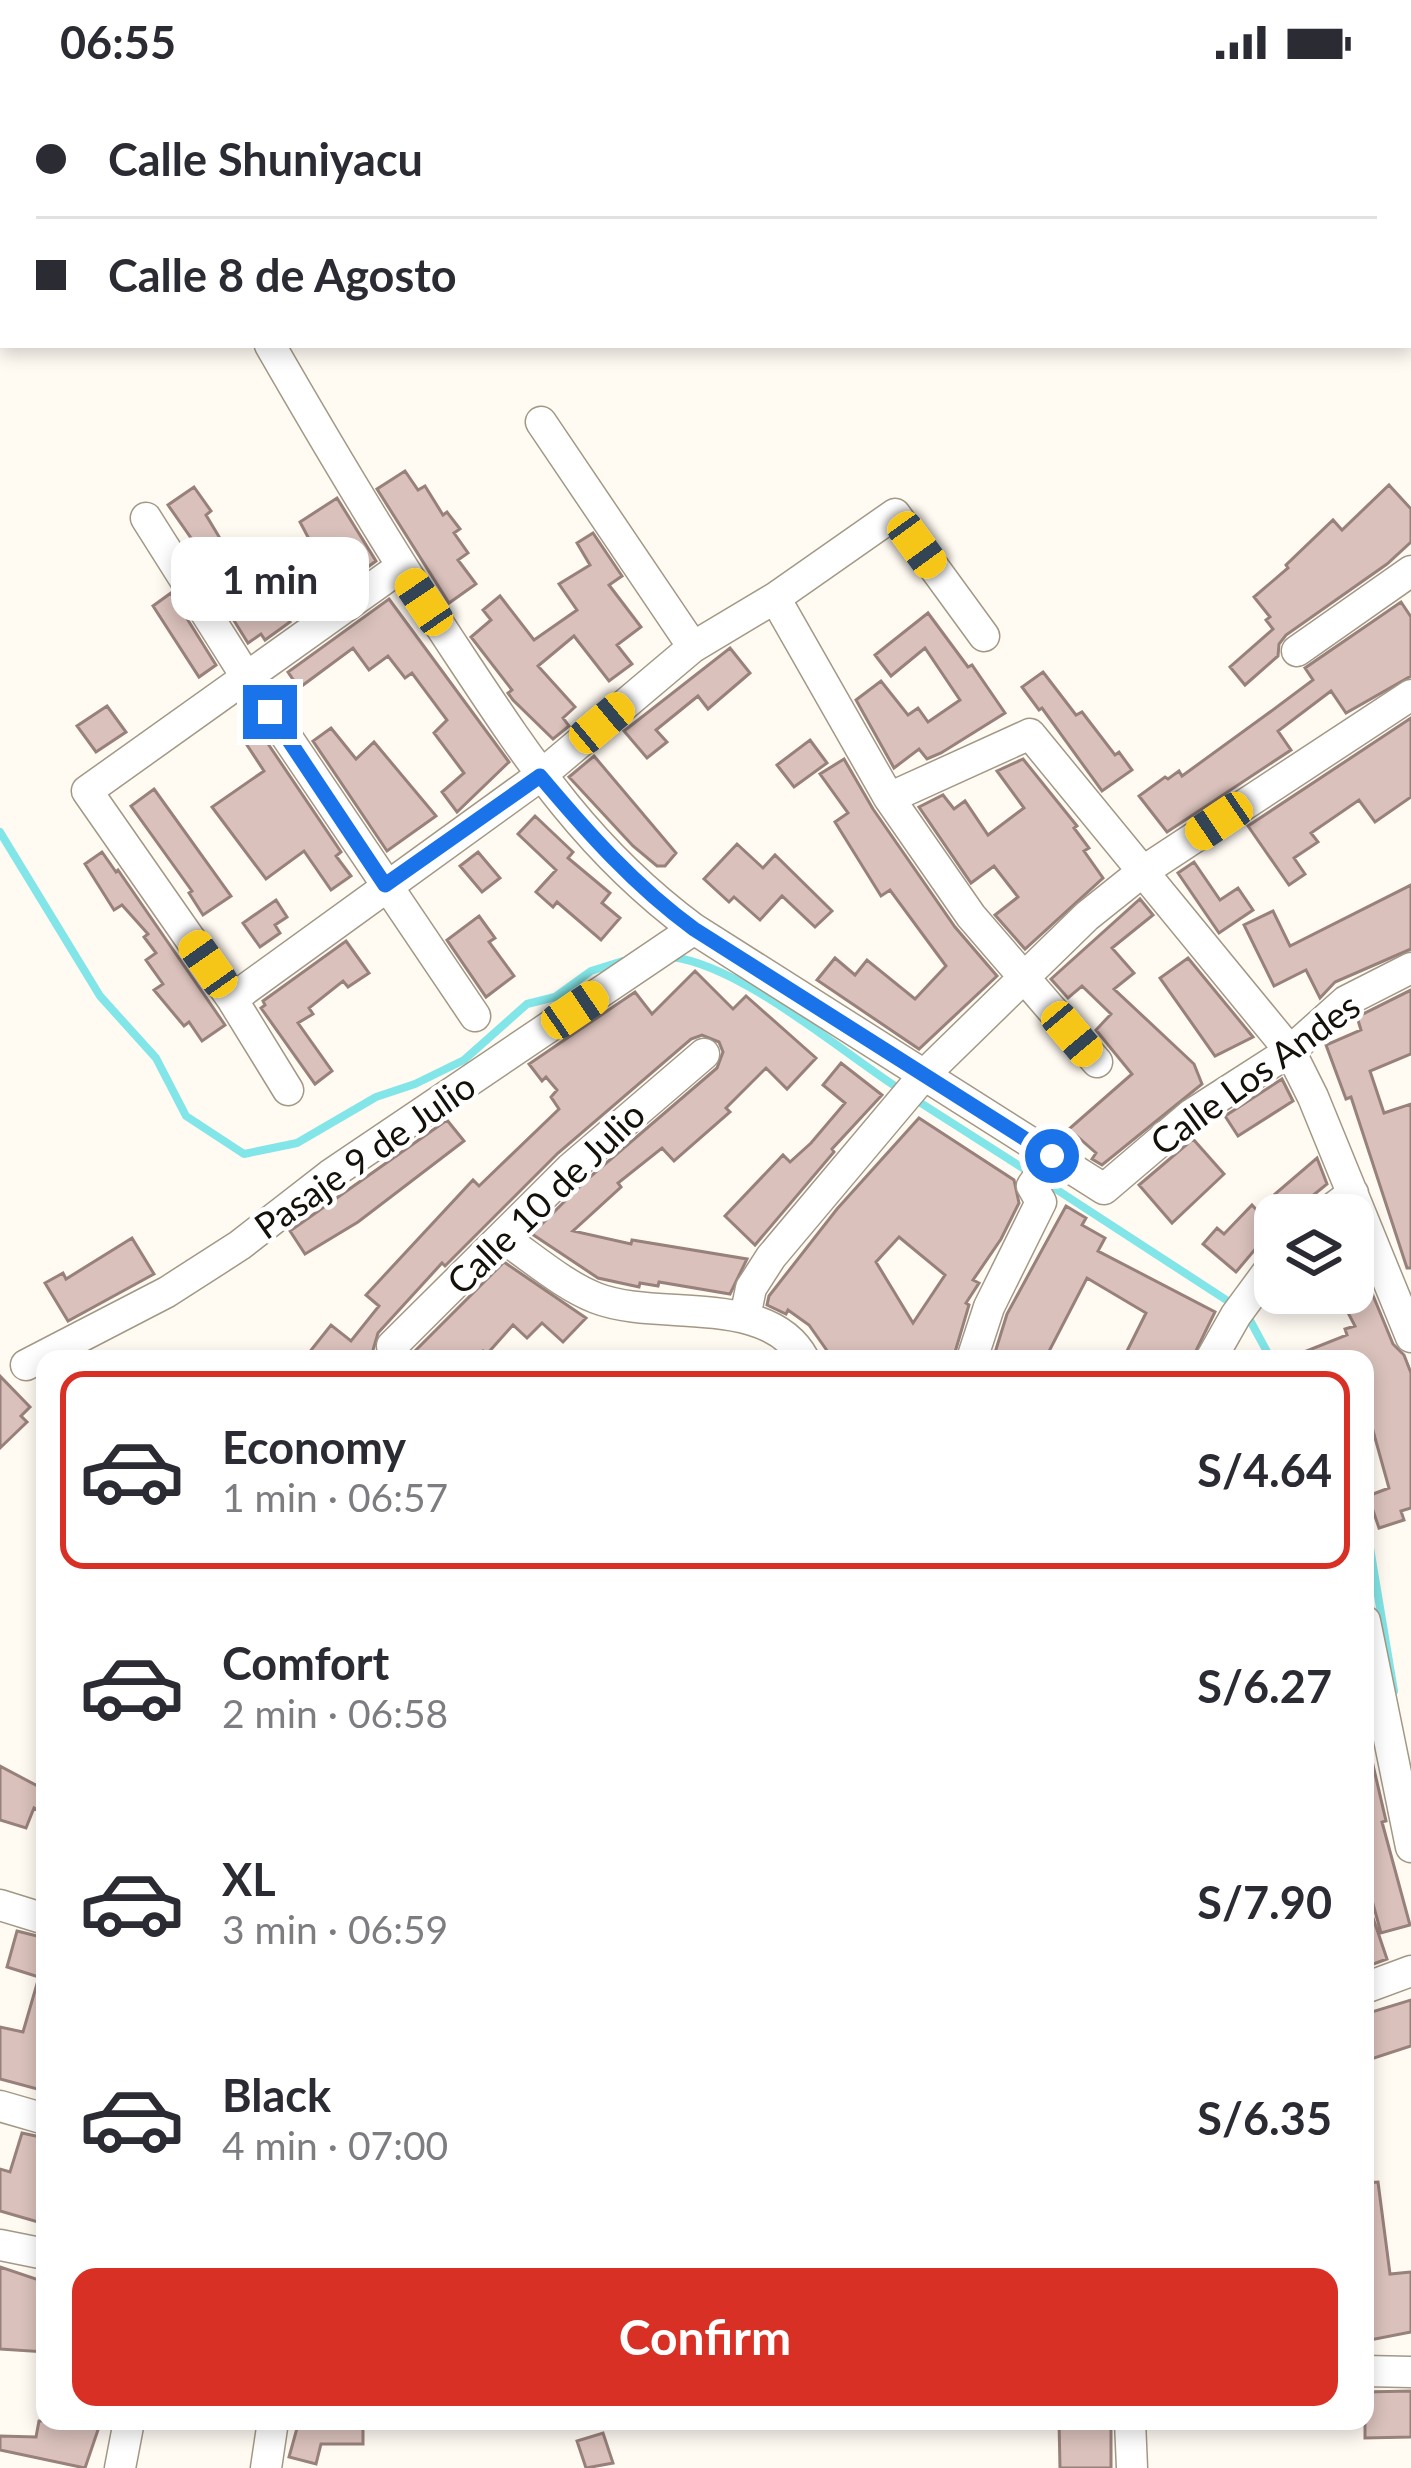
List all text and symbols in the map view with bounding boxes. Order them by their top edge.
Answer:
text: 06:55 [60,15,176,69]
text: Calle Shuniyacu [108,132,423,186]
text: Calle 8 de Agosto [108,248,457,302]
car [881,505,953,585]
callout: 1 min [171,538,369,622]
text: 1 min [222,556,318,602]
car [389,562,459,642]
route end [243,685,297,739]
car [563,686,641,760]
car [1179,786,1259,856]
car [173,924,243,1004]
car [535,975,615,1045]
street label: Calle Los Andes [1141,983,1367,1164]
car [1035,995,1109,1073]
street label: Pasaje 9 de Julio [246,1063,483,1247]
street label: Calle 10 de Julio [437,1092,653,1303]
route start [1025,1129,1079,1183]
map controls [1254,1194,1374,1314]
button: layers [1254,1194,1374,1314]
icon: car [78,1416,186,1524]
text: Economy [222,1420,406,1474]
text: S/4.64 [1197,1443,1332,1497]
text: 1 min · 06:57 [222,1474,448,1520]
icon: car [78,1632,186,1740]
text: Comfort [222,1636,389,1690]
text: S/6.27 [1197,1659,1332,1713]
text: 2 min · 06:58 [222,1690,448,1736]
icon: car [78,1848,186,1956]
text: XL [222,1852,276,1906]
text: S/7.90 [1197,1875,1332,1929]
text: 3 min · 06:59 [222,1906,448,1952]
icon: car [78,2064,186,2172]
text: Black [222,2068,331,2122]
text: S/6.35 [1197,2091,1332,2145]
text: 4 min · 07:00 [222,2122,448,2168]
button: Confirm [72,2268,1338,2406]

